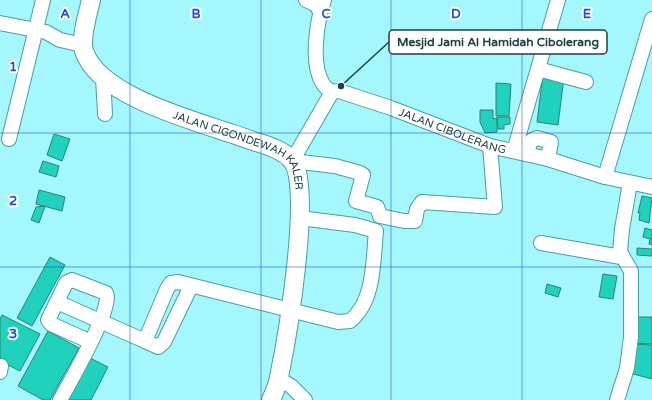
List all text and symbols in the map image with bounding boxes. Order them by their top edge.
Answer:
text: A [60,6,70,22]
text: B [191,6,201,22]
text: C [321,6,331,22]
text: D [451,6,461,22]
text: E [583,6,591,22]
callout: Mesjid Jami Al Hamidah Cibolerang [389,30,607,54]
text: Mesjid Jami Al Hamidah Cibolerang [397,35,599,50]
text: 1 [9,59,17,75]
street label: JALAN CIBOLERANG [397,105,507,156]
street label: JALAN CIGONDEWAH KALER [171,108,306,190]
text: 2 [9,193,17,209]
text: 3 [9,326,17,342]

